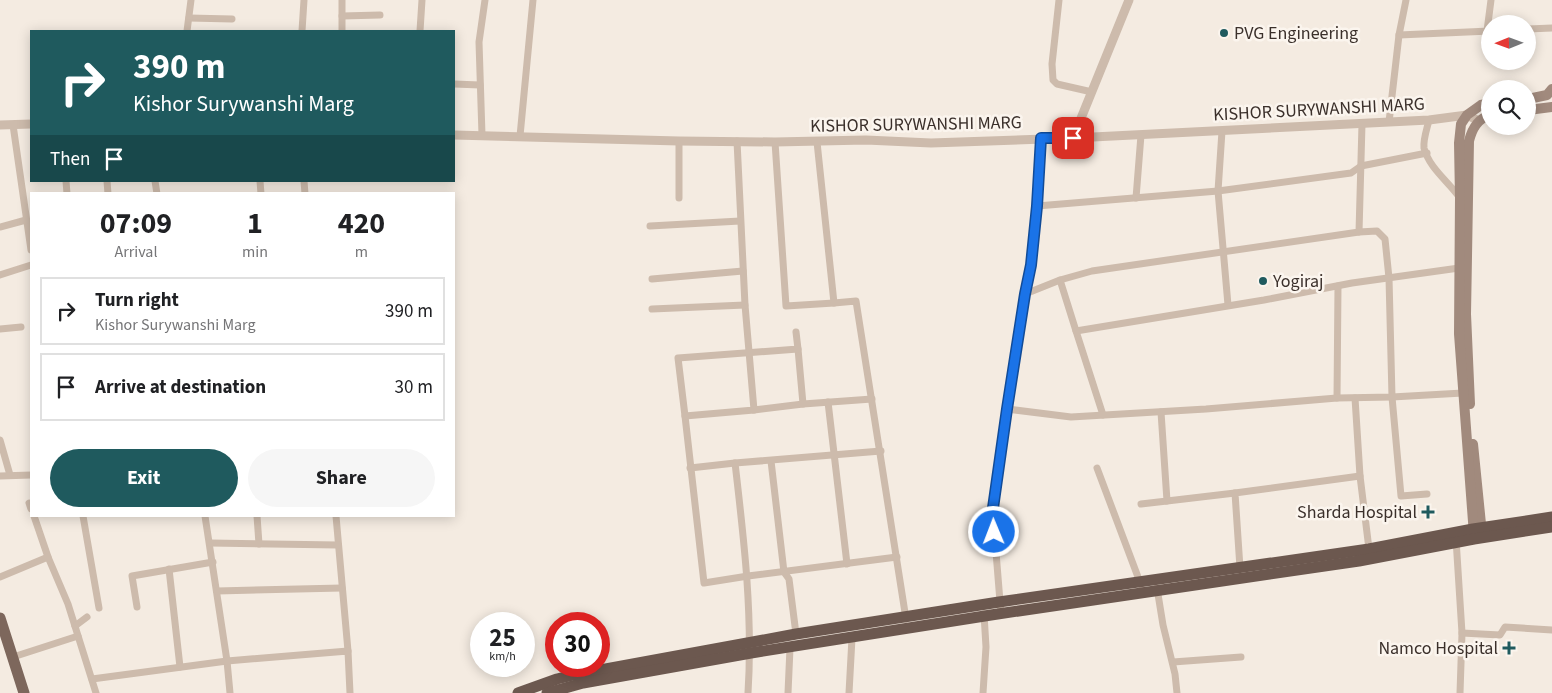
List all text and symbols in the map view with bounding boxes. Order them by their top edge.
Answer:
north arrow [1481,15,1536,70]
map controls [1481,15,1536,135]
place label: PVG Engineering [1234,21,1358,46]
marker: PVG Engineering [1218,27,1230,39]
text: 390 m [133,42,225,92]
icon: right [50,50,115,115]
button: search [1481,80,1536,135]
text: Kishor Surywanshi Marg [133,88,354,120]
street label: KISHOR SURYWANSHI MARG [1213,91,1425,128]
street label: KISHOR SURYWANSHI MARG [810,110,1022,139]
pin [1052,117,1094,159]
icon: arrive [1059,124,1087,152]
icon: arrive [100,145,128,173]
text: Then [50,146,90,173]
text: 07:09 [100,202,172,245]
text: 1 [247,202,263,245]
text: 420 [338,202,385,245]
text: Arrival [114,241,157,263]
text: min [242,241,268,263]
text: m [355,241,368,263]
place label: Yogiraj [1272,269,1323,294]
marker: Yogiraj [1257,275,1269,287]
text: Turn right [95,287,179,314]
icon: right [52,297,80,325]
text: 390 m [385,298,433,325]
text: Kishor Surywanshi Marg [95,314,256,336]
icon: arrive [52,373,80,401]
text: Arrive at destination [95,374,266,401]
text: 30 m [395,374,433,401]
button: Exit [50,449,238,507]
button: Share [248,449,435,507]
place label: Sharda Hospital [1297,500,1417,525]
position arrow [967,505,1019,557]
marker: Sharda Hospital [1421,505,1435,519]
speed limit sign: 30 [545,612,610,677]
text: 25 [489,620,516,656]
place label: Namco Hospital [1378,636,1498,661]
marker: Namco Hospital [1502,641,1516,655]
text: km/h [489,648,516,665]

